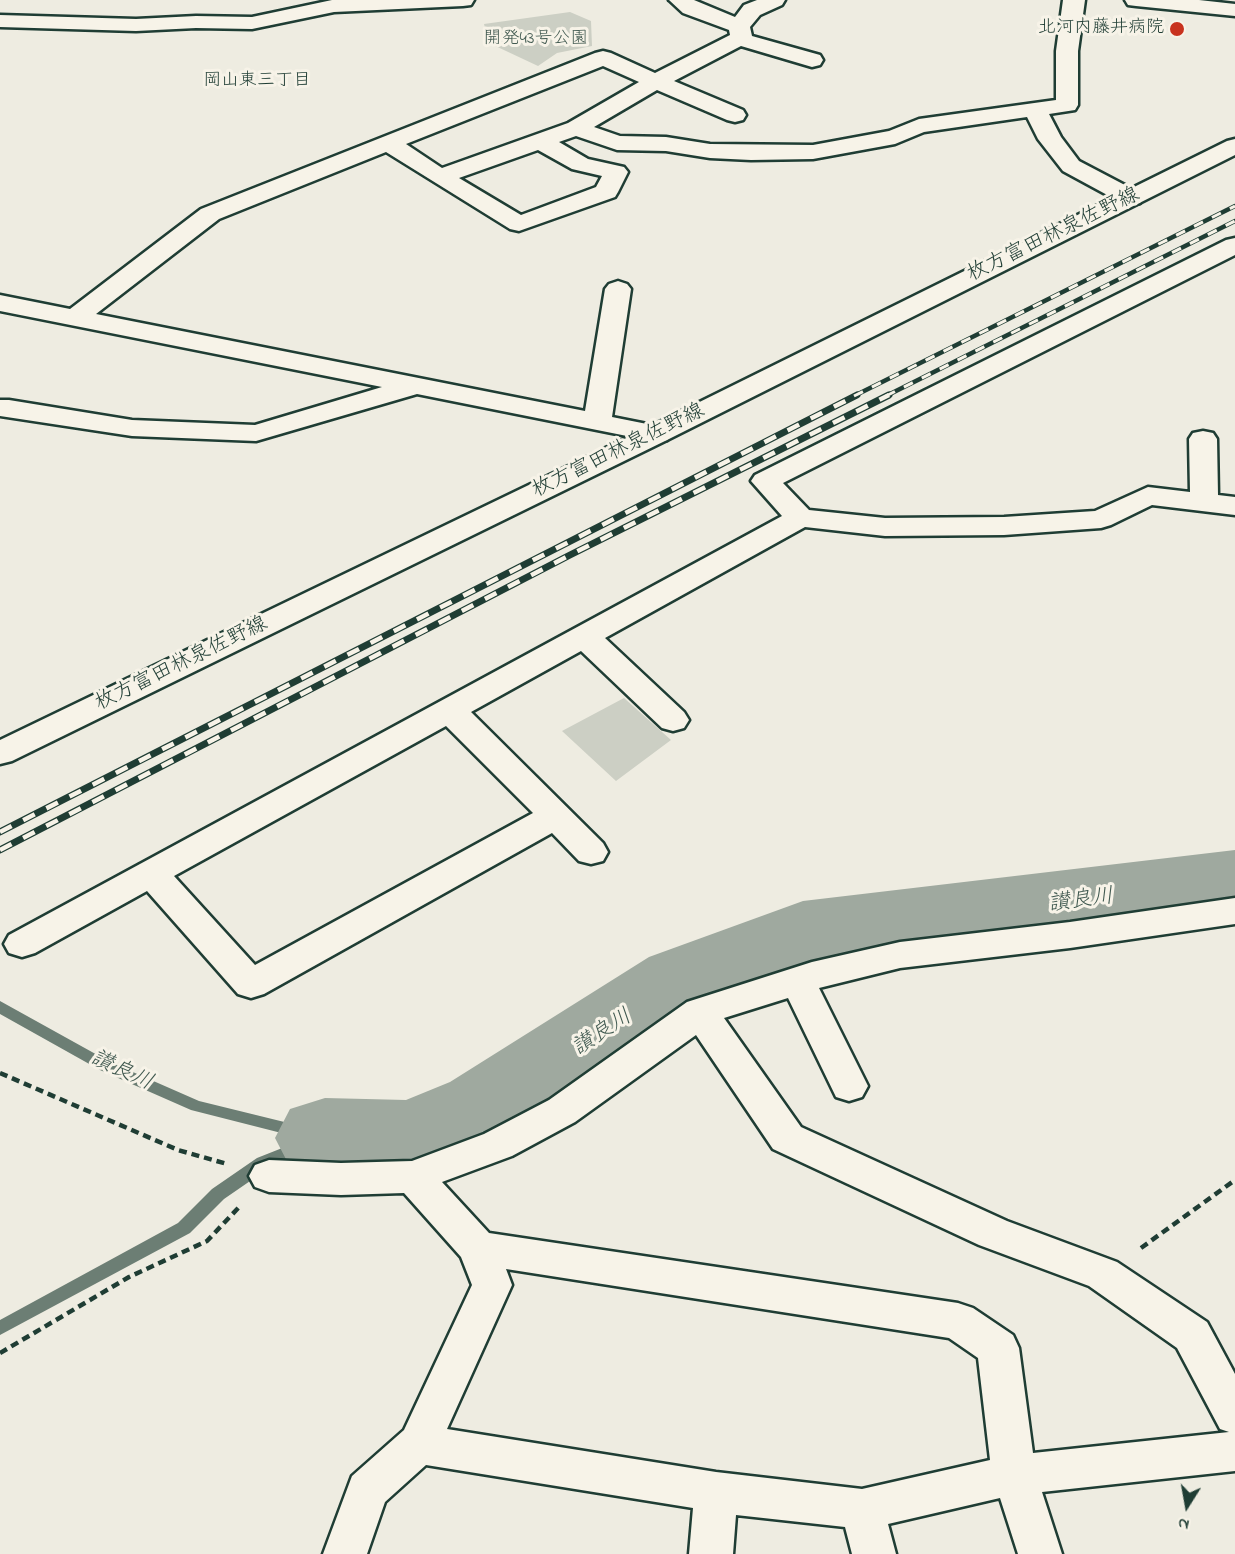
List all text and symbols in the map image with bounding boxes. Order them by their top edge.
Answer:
place label: 北河内藤井病院 [1038,18,1164,40]
marker: 北河内藤井病院 [1168,20,1186,38]
park label: 開発43号公園 [484,29,588,51]
district label: 岡山東三丁目 [203,71,311,93]
street label: 枚方富田林泉佐野線 [964,183,1144,289]
street label: 枚方富田林泉佐野線 [529,399,709,505]
street label: 枚方富田林泉佐野線 [92,612,272,718]
water label: 讃良川 [1047,885,1115,919]
water label: 讃良川 [568,1005,638,1063]
water label: 讃良川 [86,1046,156,1098]
north arrow [1157,1476,1217,1536]
text: N [1176,1511,1191,1536]

